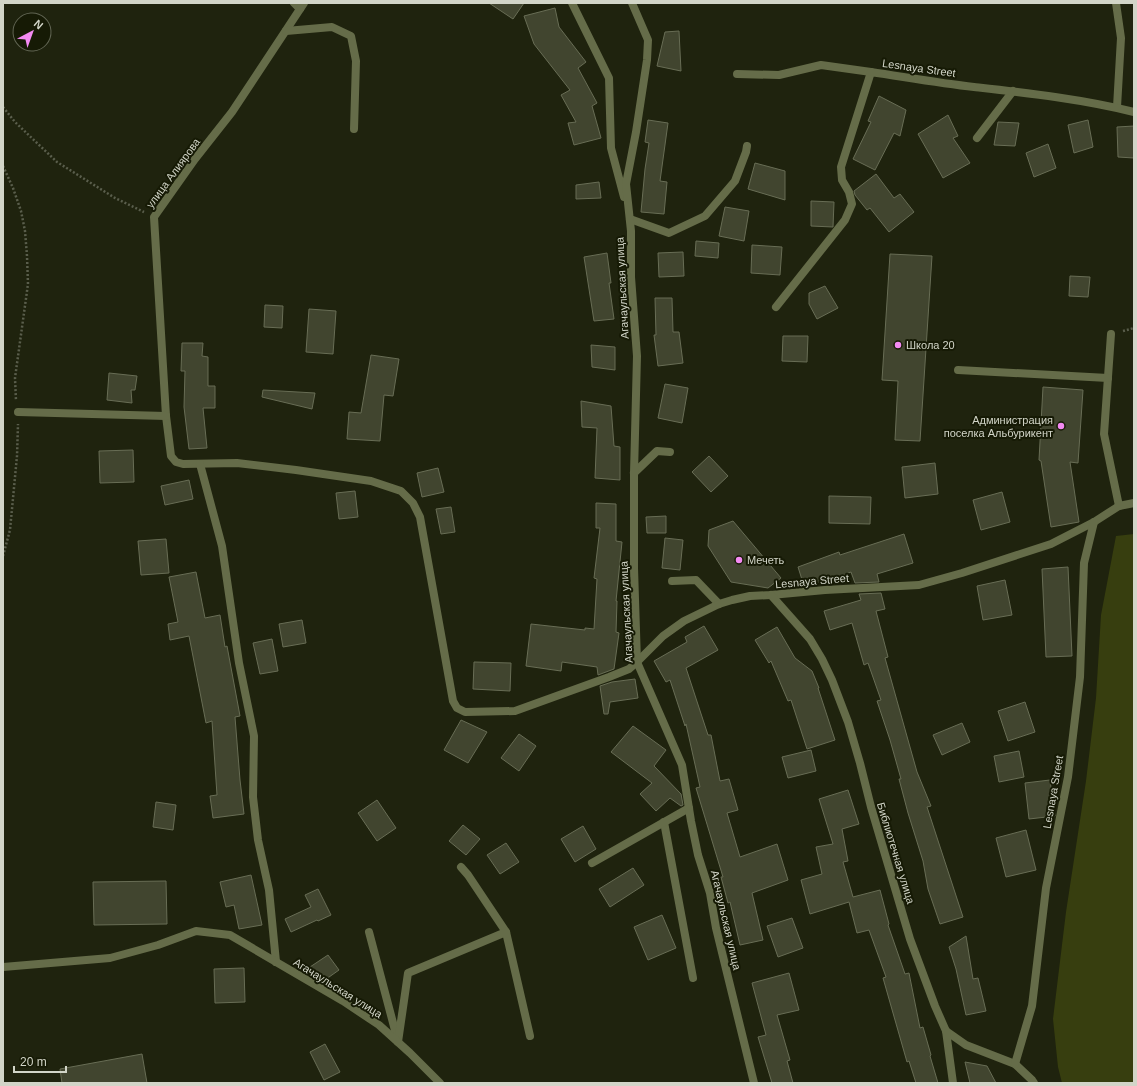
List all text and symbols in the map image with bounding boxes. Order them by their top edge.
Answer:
north arrow [12,12,52,52]
text: N [32,17,46,32]
street label: Lesnaya Street [882,57,956,79]
street label: улица Алиярова [144,135,203,210]
street label: Агачаульская улица [613,236,631,339]
place label: Школа 20 [906,339,955,351]
marker: Школа 20 [893,340,903,350]
place label: Администрация поселка Альбурикент [944,414,1053,439]
marker: Администрация поселка Альбурикент [1056,421,1066,431]
place label: Мечеть [747,554,785,566]
marker: Мечеть [734,555,744,565]
street label: Агачаульская улица [617,560,635,663]
street label: Lesnaya Street [775,572,849,590]
street label: Lesnaya Street [1041,755,1065,829]
street label: Библиотечная улица [875,801,917,906]
street label: Агачаульская улица [709,869,744,972]
street label: Агачаульская улица [292,956,385,1021]
scale bar [14,1048,66,1074]
text: 20 m [20,1055,47,1069]

